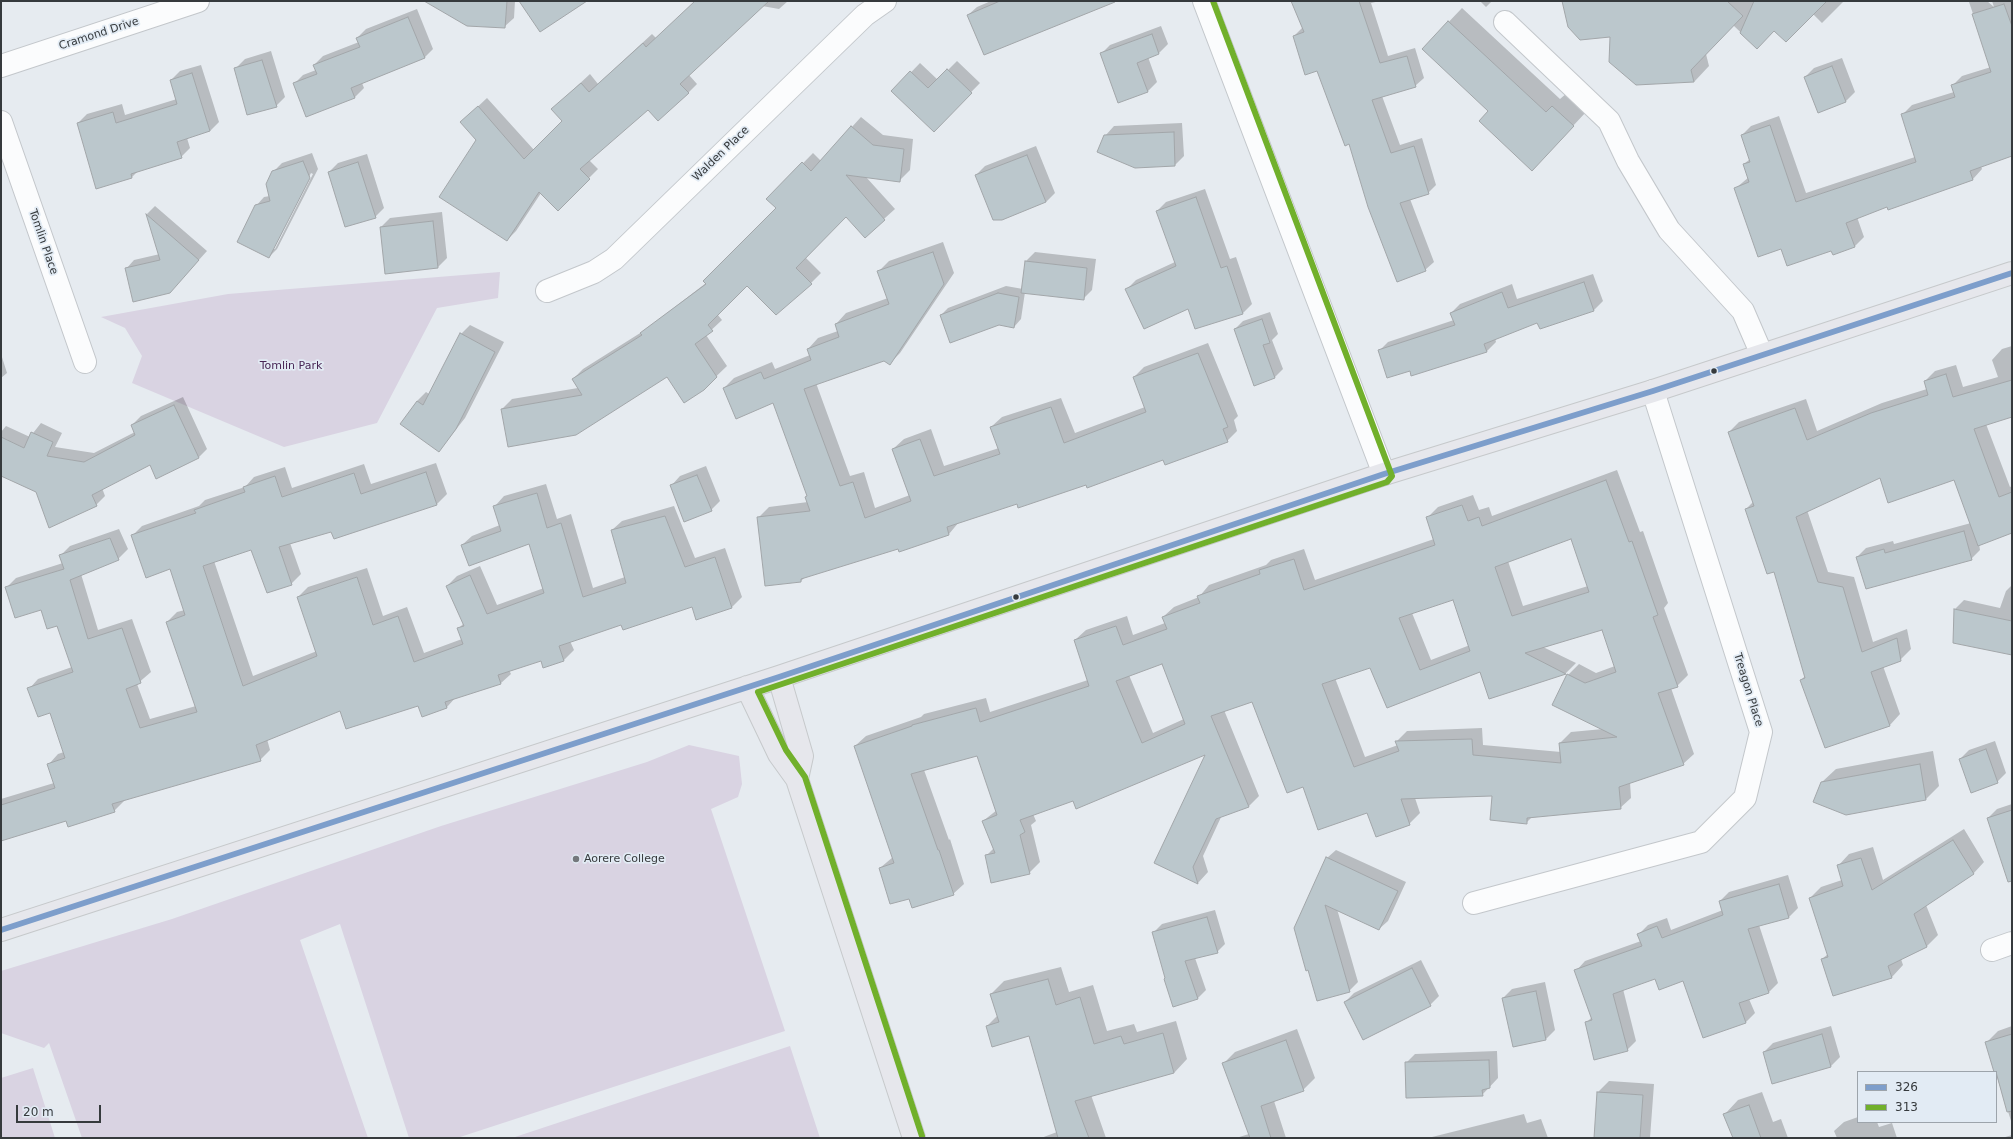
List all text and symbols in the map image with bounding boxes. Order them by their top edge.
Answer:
street label: Cramond Drive [57,15,141,53]
street label: Walden Place [690,124,752,184]
street label: Tomlin Place [26,208,60,276]
park label: Tomlin Park [260,359,322,373]
unlabelled marker [1709,366,1719,376]
unlabelled marker [1011,592,1021,602]
street label: Treagon Place [1731,652,1765,728]
place label: Aorere College [584,852,665,866]
marker: Aorere College [571,854,581,864]
legend [1857,1071,1997,1123]
text: 326 [1895,1080,1918,1094]
scale bar [18,1097,103,1123]
text: 313 [1895,1100,1918,1114]
text: 20 m [23,1105,54,1119]

